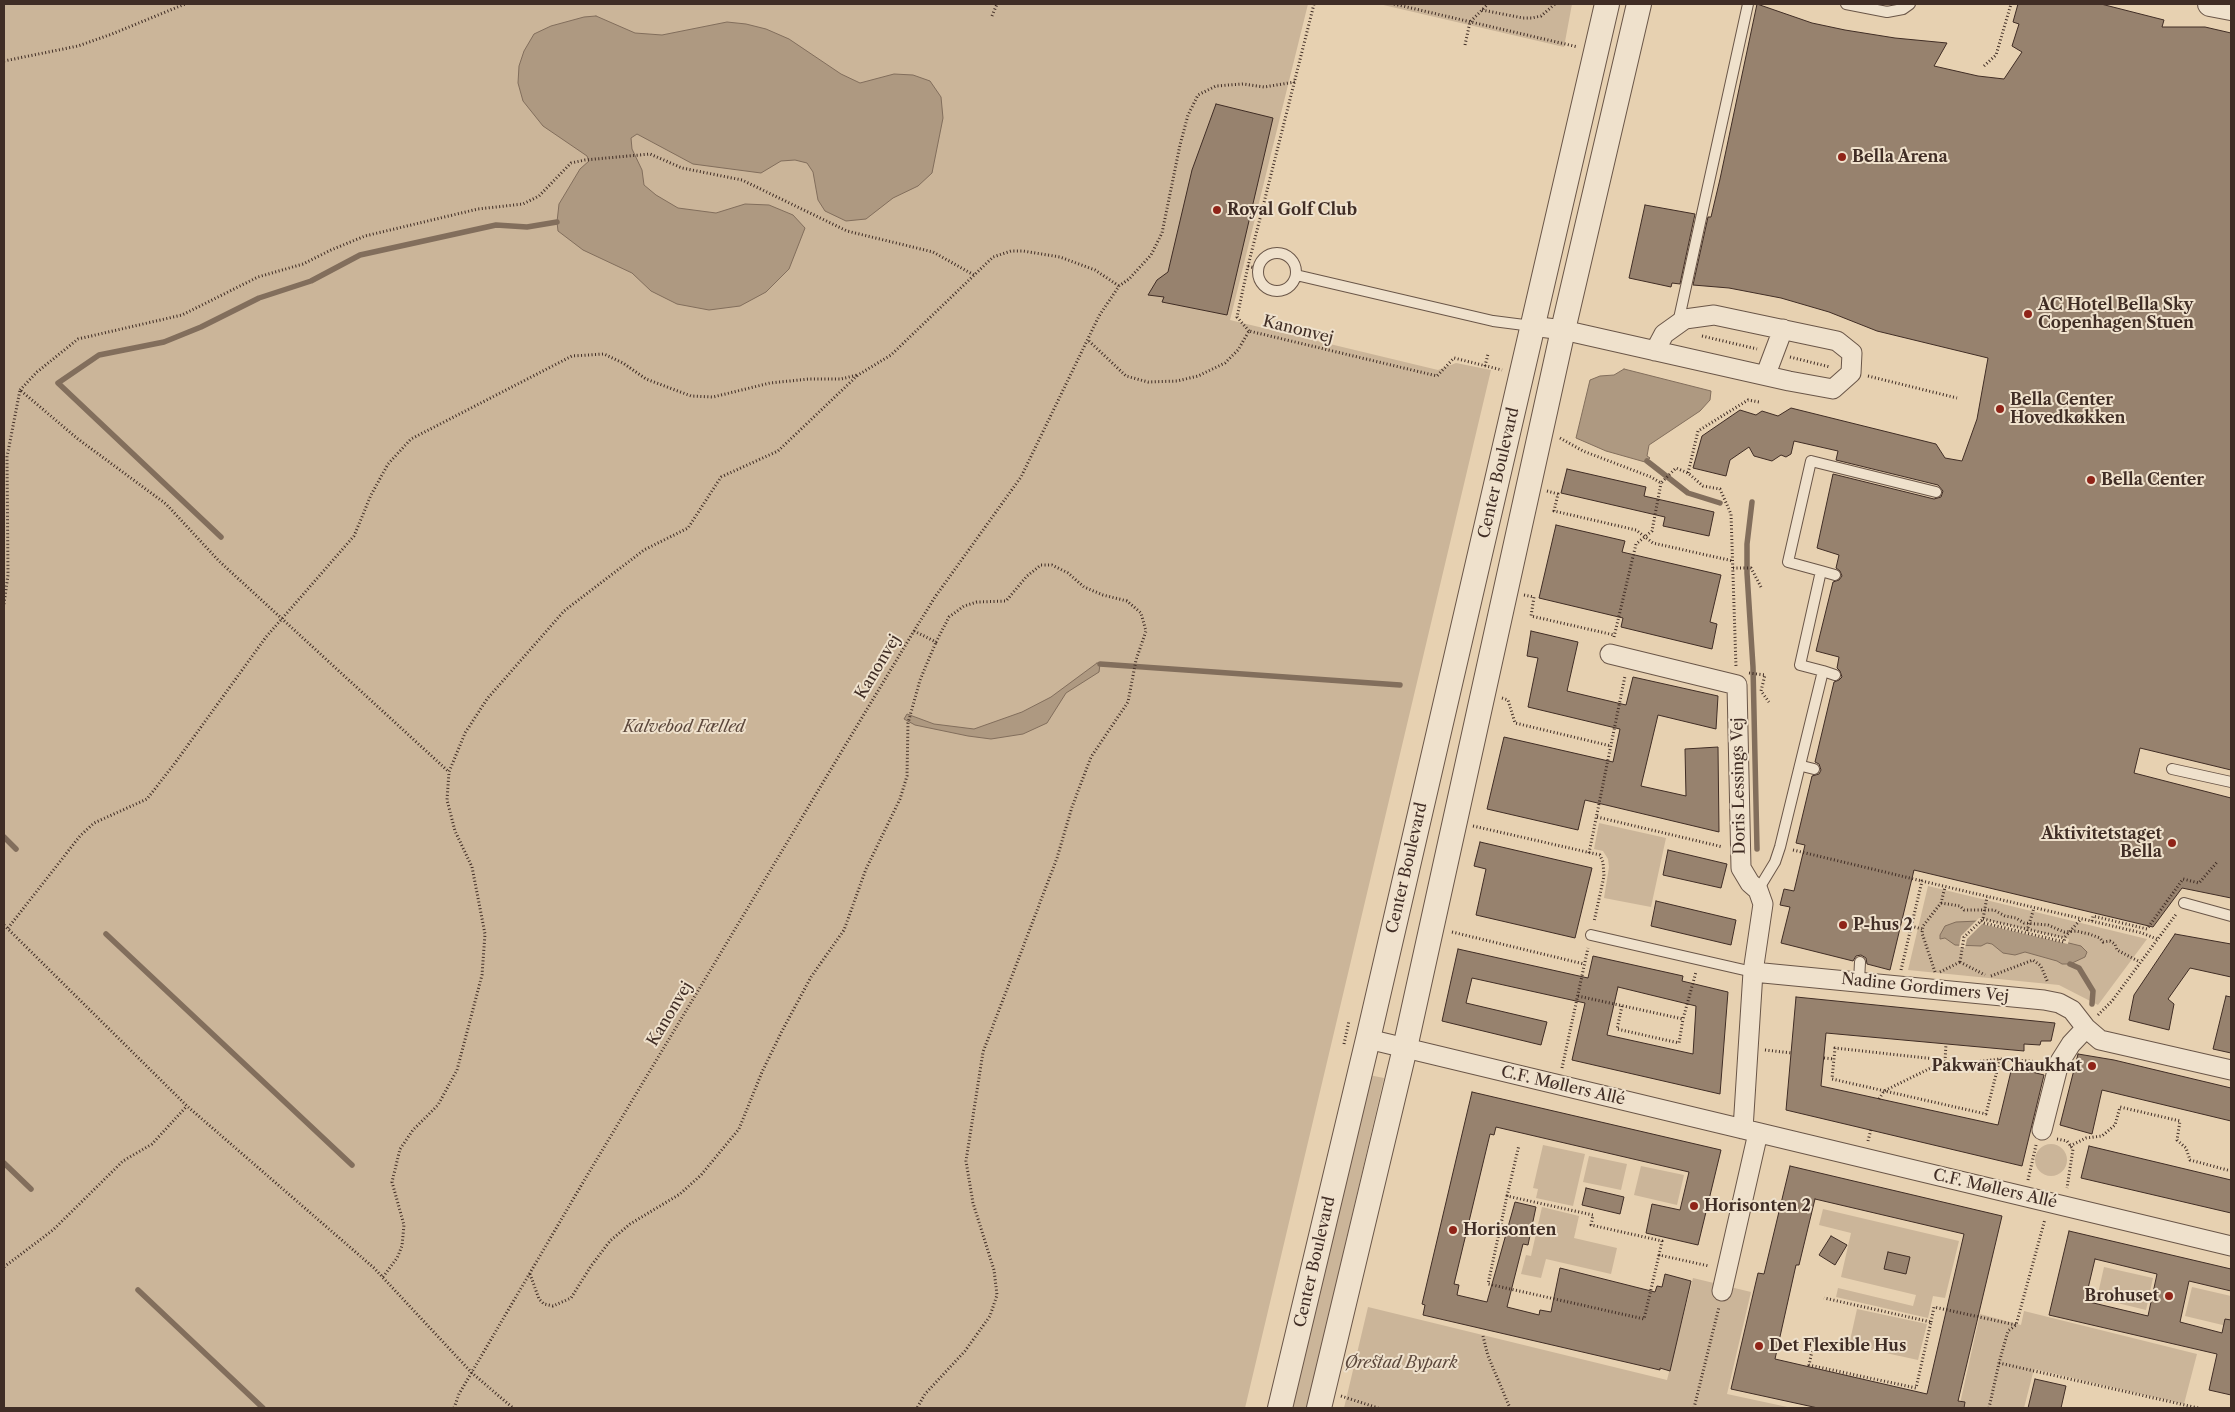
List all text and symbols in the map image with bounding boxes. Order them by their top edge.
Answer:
place label: Bella Arena [1852,147,1948,167]
marker: Bella Arena [1836,151,1848,163]
place label: Royal Golf Club [1227,200,1357,220]
marker: Royal Golf Club [1211,204,1223,216]
place label: AC Hotel Bella Sky Copenhagen Stuen [2038,295,2194,333]
marker: AC Hotel Bella Sky Copenhagen Stuen [2022,308,2034,320]
street label: Kanonvej [1261,312,1335,348]
place label: Bella Center Hovedkøkken [2010,390,2125,428]
marker: Bella Center Hovedkøkken [1994,403,2006,415]
street label: Center Boulevard [1475,406,1523,540]
place label: Bella Center [2101,470,2204,490]
marker: Bella Center [2085,474,2097,486]
street label: Kanonvej [851,631,905,703]
park label: Kalvebod Fælled [623,717,745,737]
street label: Doris Lessings Vej [1728,717,1750,855]
street label: Center Boulevard [1383,801,1431,935]
place label: Aktivitetstaget Bella [2041,824,2162,862]
marker: Aktivitetstaget Bella [2166,837,2178,849]
place label: P-hus 2 [1853,915,1913,935]
marker: P-hus 2 [1837,919,1849,931]
street label: Nadine Gordimers Vej [1840,970,2010,1006]
street label: Kanonvej [643,978,697,1050]
place label: Pakwan Chaukhat [1932,1056,2082,1076]
marker: Pakwan Chaukhat [2086,1060,2098,1072]
street label: C.F. Møllers Allé [1499,1062,1627,1110]
street label: C.F. Møllers Allé [1931,1165,2059,1213]
street label: Center Boulevard [1291,1195,1339,1329]
place label: Horisonten 2 [1704,1196,1811,1216]
marker: Horisonten 2 [1688,1200,1700,1212]
place label: Horisonten [1463,1220,1556,1240]
marker: Horisonten [1447,1224,1459,1236]
place label: Brohuset [2084,1286,2159,1306]
marker: Brohuset [2163,1290,2175,1302]
place label: Det Flexible Hus [1769,1336,1906,1356]
marker: Det Flexible Hus [1753,1340,1765,1352]
park label: Ørestad Bypark [1344,1353,1458,1373]

